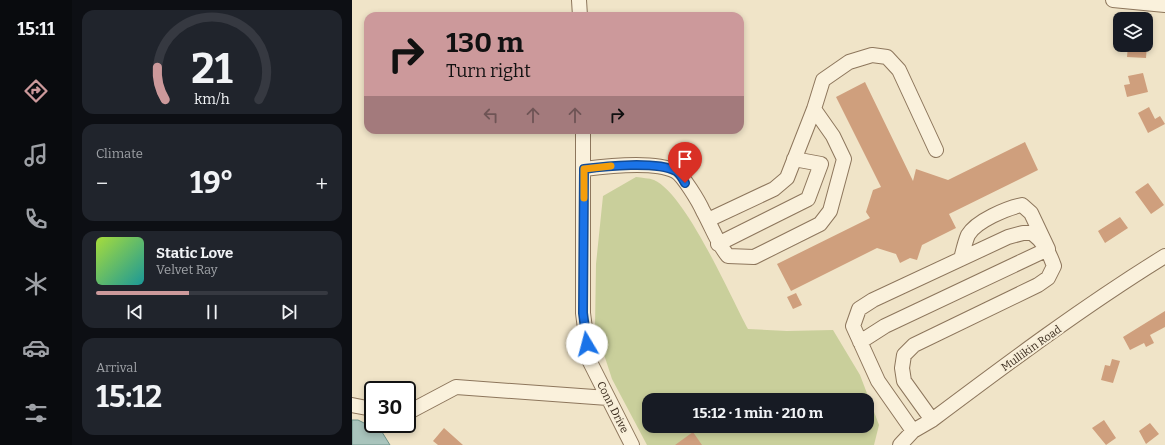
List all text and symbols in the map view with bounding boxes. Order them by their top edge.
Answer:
map controls [1113,12,1153,52]
button: layers [1113,12,1153,52]
text: 15:11 [17,18,55,40]
text: 130 m [446,26,524,59]
icon: right [380,28,432,80]
text: 21 [191,44,233,94]
text: Turn right [446,60,531,82]
icon: directions [22,77,50,105]
text: km/h [194,91,230,108]
icon: left [480,104,502,126]
icon: ahead [522,104,544,126]
icon: ahead [564,104,586,126]
icon: right [606,104,628,126]
icon: music [22,141,50,169]
pin [668,142,702,183]
text: Climate [96,146,143,161]
icon: arrive [674,148,696,170]
text: 19° [190,165,234,201]
text: − [96,170,108,197]
text: + [315,170,328,197]
icon: phone [22,205,50,233]
text: Static Love [156,244,233,262]
text: Velvet Ray [156,262,218,277]
icon: climate [22,270,50,298]
icon: previous [124,301,146,323]
icon: pause [201,301,223,323]
icon: next [278,301,300,323]
position arrow [566,323,608,365]
street label: Mullikin Road [999,323,1064,374]
icon: car [22,334,50,362]
text: Arrival [96,360,137,375]
text: 15:12 [96,379,162,415]
street label: Conn Drive [594,379,631,435]
speed limit sign: 30 [364,381,416,433]
icon: filters [22,399,50,427]
text: 15:12 · 1 min · 210 m [693,404,823,422]

